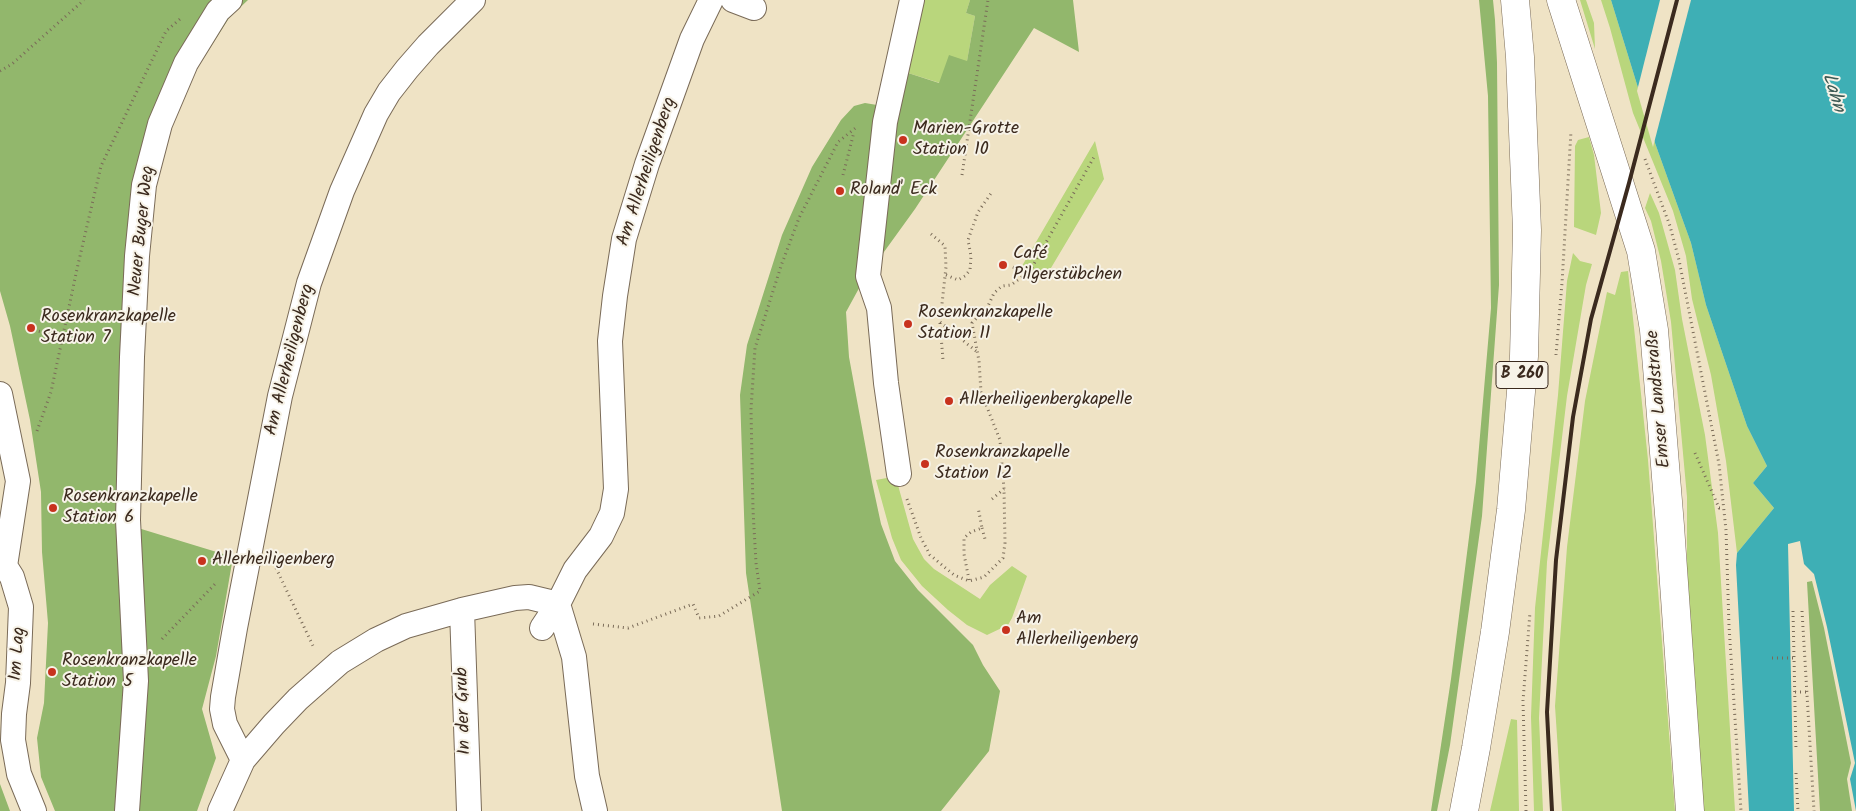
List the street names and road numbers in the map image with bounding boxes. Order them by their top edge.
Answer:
street label: Am Allerheiligenberg [614,95,682,249]
street label: Neuer Buger Weg [125,165,161,297]
street label: Am Allerheiligenberg [262,282,320,438]
street label: Emser Landstraße [1643,329,1677,469]
road number: B 260 [1496,362,1548,388]
street label: Im Lag [6,626,32,682]
street label: In der Grub [453,667,477,755]

